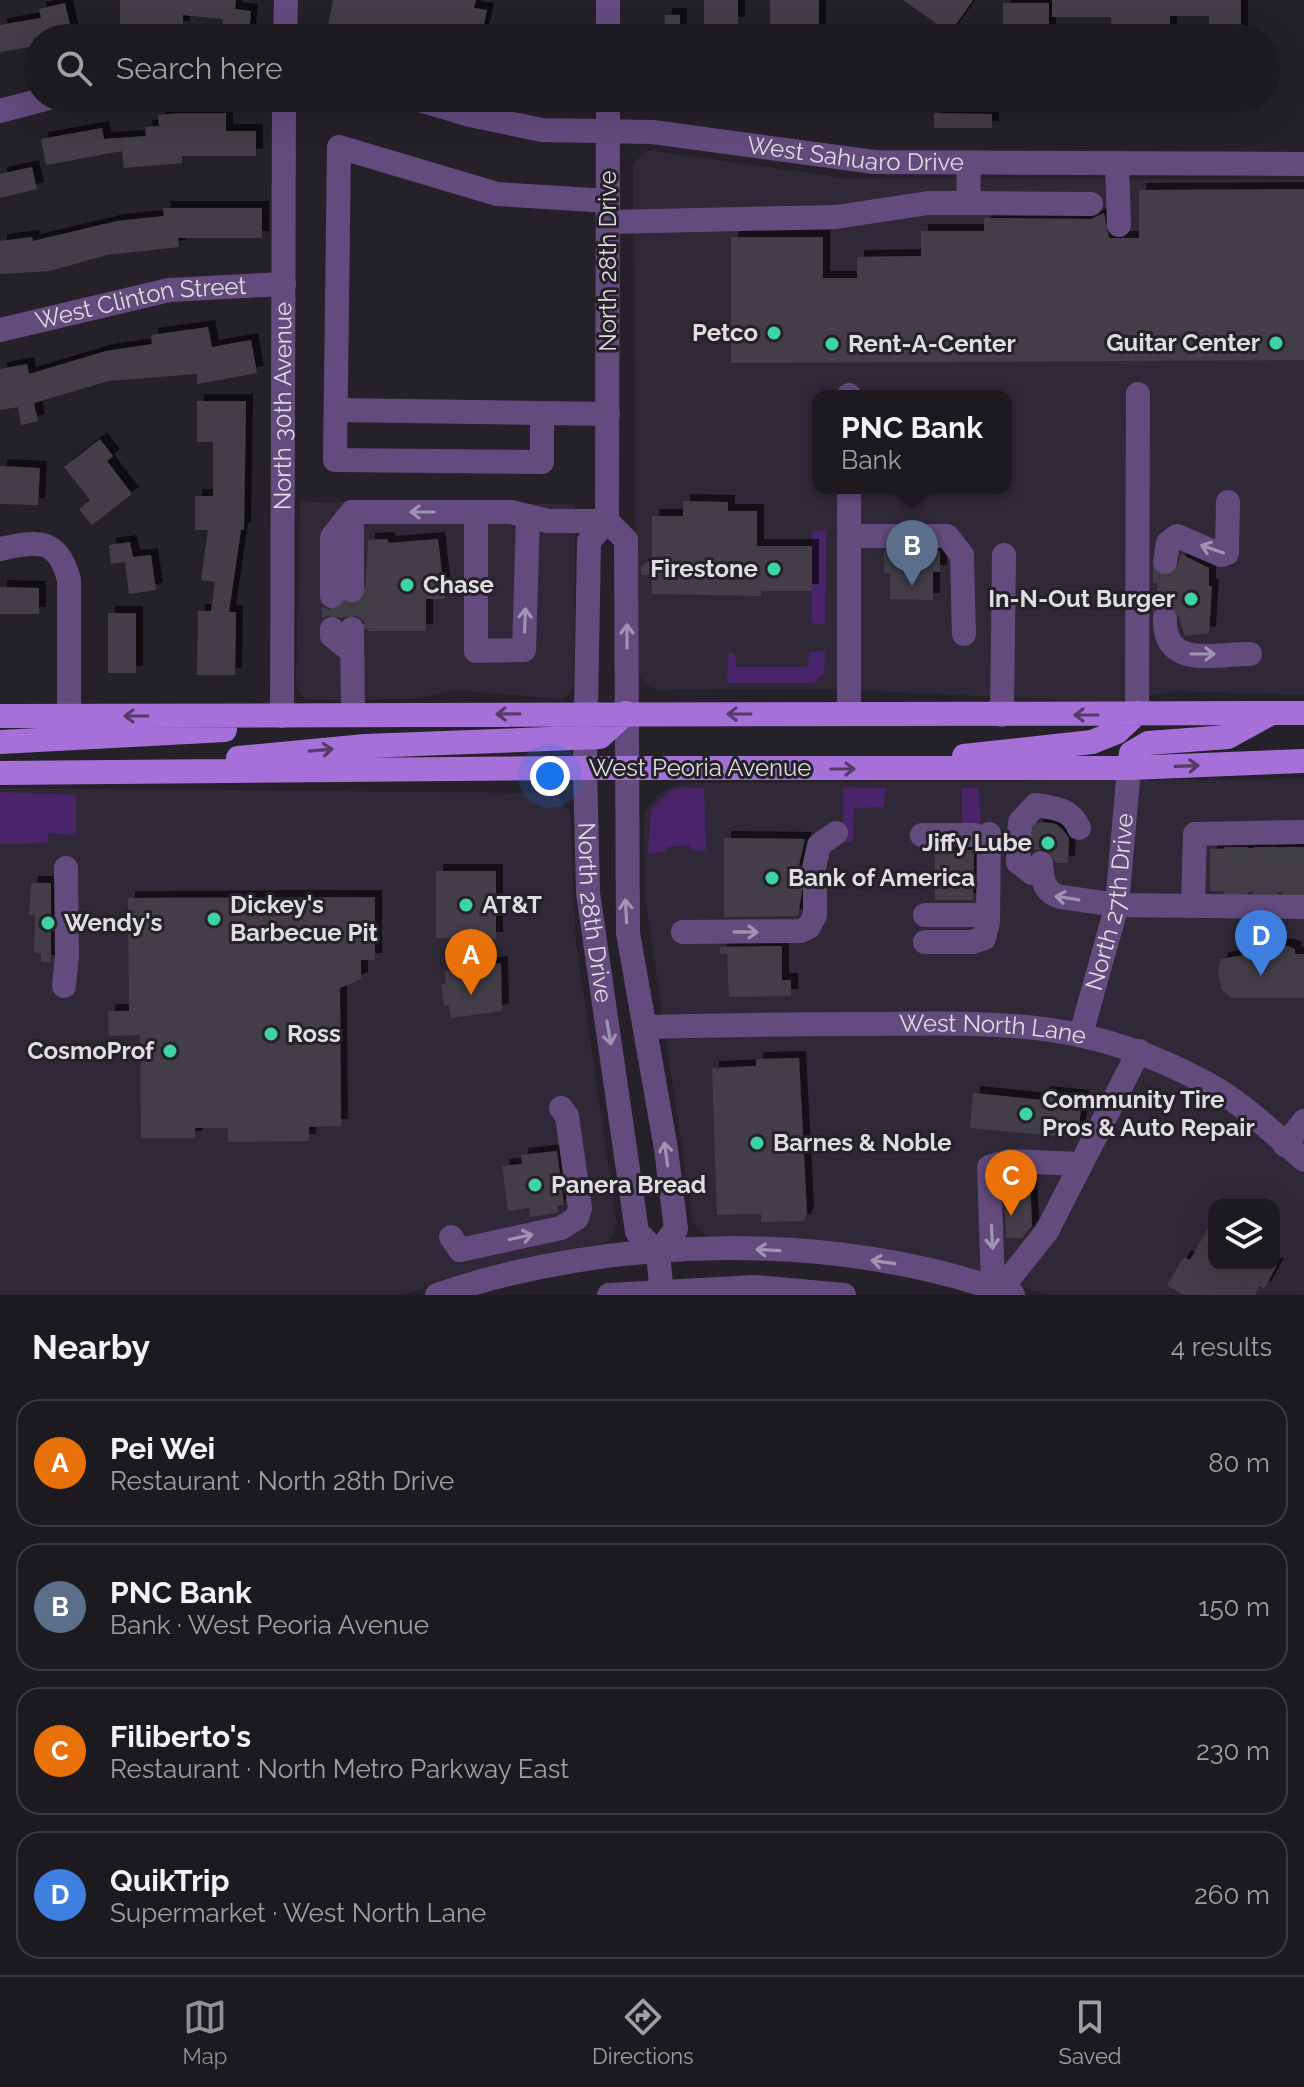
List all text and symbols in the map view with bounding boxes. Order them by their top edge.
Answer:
search box [24,24,1280,112]
icon: search [52,46,96,90]
text: Search here [116,51,283,86]
street label: West Sahuaro Drive [745,130,964,176]
street label: North 28th Drive [593,170,622,352]
street label: West Clinton Street [32,271,247,335]
street label: North 30th Avenue [268,302,297,510]
place label: Petco [692,318,758,347]
marker: Petco [765,324,783,342]
place label: Guitar Center [1106,328,1260,357]
place label: Rent-A-Center [848,329,1016,358]
marker: Guitar Center [1267,334,1285,352]
marker: Rent-A-Center [823,335,841,353]
popup [812,390,1012,494]
text: PNC Bank [841,410,983,445]
text: Bank [841,445,902,475]
one-way arrow [409,504,436,520]
pin: B [886,520,938,586]
one-way arrow [1200,541,1224,556]
place label: Firestone [650,554,758,583]
marker: Firestone [765,560,783,578]
place label: Chase [423,570,494,599]
marker: Chase [398,576,416,594]
place label: In-N-Out Burger [988,584,1175,613]
marker: In-N-Out Burger [1182,590,1200,608]
one-way arrow [517,607,532,634]
one-way arrow [619,623,635,650]
one-way arrow [1189,646,1216,662]
one-way arrow [495,706,522,722]
one-way arrow [726,706,753,722]
one-way arrow [1073,707,1100,723]
one-way arrow [123,708,150,724]
one-way arrow [307,742,334,757]
street label: West Peoria Avenue [589,753,811,782]
your location [530,756,570,796]
one-way arrow [1173,758,1200,773]
one-way arrow [829,761,856,776]
street label: North 27th Drive [1079,812,1139,993]
street label: North 28th Drive [572,822,619,1005]
place label: Jiffy Lube [922,828,1032,857]
marker: Jiffy Lube [1039,834,1057,852]
place label: Bank of America [788,863,975,892]
marker: Bank of America [763,869,781,887]
one-way arrow [1055,889,1081,904]
place label: Dickey's Barbecue Pit [230,890,378,947]
place label: AT&T [482,890,542,919]
marker: AT&T [457,896,475,914]
one-way arrow [619,898,634,925]
place label: Wendy's [64,908,162,937]
marker: Dickey's Barbecue Pit [205,910,223,928]
pin: D [1235,910,1287,976]
marker: Wendy's [39,914,57,932]
one-way arrow [732,924,759,939]
pin: A [445,929,497,995]
street label: West North Lane [899,1008,1089,1050]
place label: Ross [287,1019,341,1048]
one-way arrow [602,1020,617,1045]
marker: Ross [262,1025,280,1043]
place label: CosmoProf [27,1036,155,1065]
marker: CosmoProf [161,1042,179,1060]
place label: Community Tire Pros & Auto Repair [1042,1085,1255,1142]
marker: Community Tire Pros & Auto Repair [1017,1105,1035,1123]
place label: Barnes & Noble [773,1128,952,1157]
marker: Barnes & Noble [748,1134,766,1152]
one-way arrow [658,1142,673,1167]
pin: C [985,1150,1037,1216]
place label: Panera Bread [551,1170,706,1199]
marker: Panera Bread [526,1176,544,1194]
map controls [1208,1199,1280,1271]
button: layers [1208,1199,1280,1271]
one-way arrow [985,1223,1000,1250]
one-way arrow [508,1229,534,1244]
one-way arrow [755,1242,782,1257]
one-way arrow [871,1254,897,1269]
text: Nearby [32,1327,150,1367]
text: 4 results [1171,1332,1272,1362]
text: Pei Wei [110,1431,215,1466]
text: A [51,1448,69,1478]
text: 80 m [1208,1448,1270,1478]
text: Restaurant · North 28th Drive [110,1466,454,1496]
text: PNC Bank [110,1575,252,1610]
text: B [51,1592,69,1622]
text: 150 m [1198,1592,1270,1622]
text: Bank · West Peoria Avenue [110,1610,429,1640]
text: Filiberto's [110,1719,251,1754]
text: C [51,1736,69,1766]
text: 230 m [1196,1736,1270,1766]
text: Restaurant · North Metro Parkway East [110,1754,569,1784]
text: QuikTrip [110,1863,229,1898]
text: D [51,1880,69,1910]
text: 260 m [1194,1880,1270,1910]
text: Supermarket · West North Lane [110,1898,486,1928]
tab: Map [182,1995,227,2069]
tab: Directions [592,1995,694,2069]
tab: Saved [1059,1995,1122,2069]

